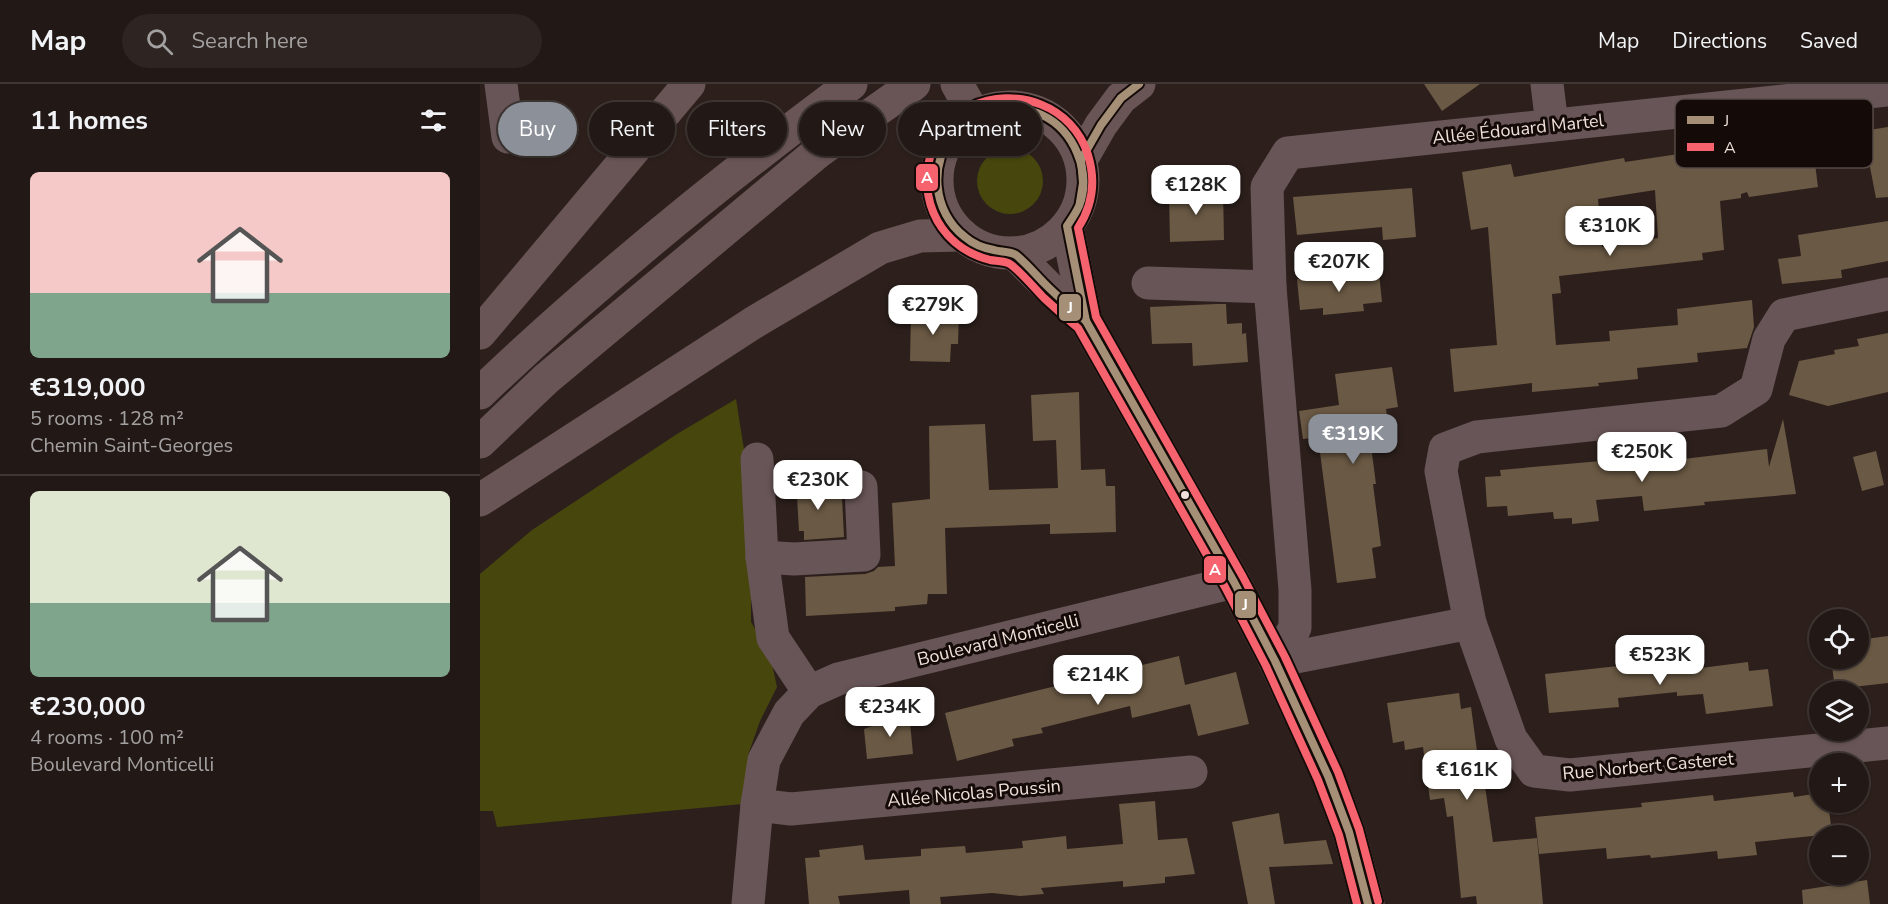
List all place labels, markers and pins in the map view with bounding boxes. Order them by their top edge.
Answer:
pin: €128K [1154,165,1238,216]
pin: €310K [1568,206,1652,257]
pin: €207K [1297,242,1381,293]
pin: €279K [891,285,975,336]
pin: €319K [1311,414,1395,465]
pin: €250K [1600,432,1684,483]
pin: €230K [776,460,860,511]
unlabelled marker [1179,489,1191,501]
pin: €523K [1618,635,1702,686]
pin: €214K [1056,655,1140,706]
pin: €234K [848,687,932,738]
pin: €161K [1425,750,1509,801]

